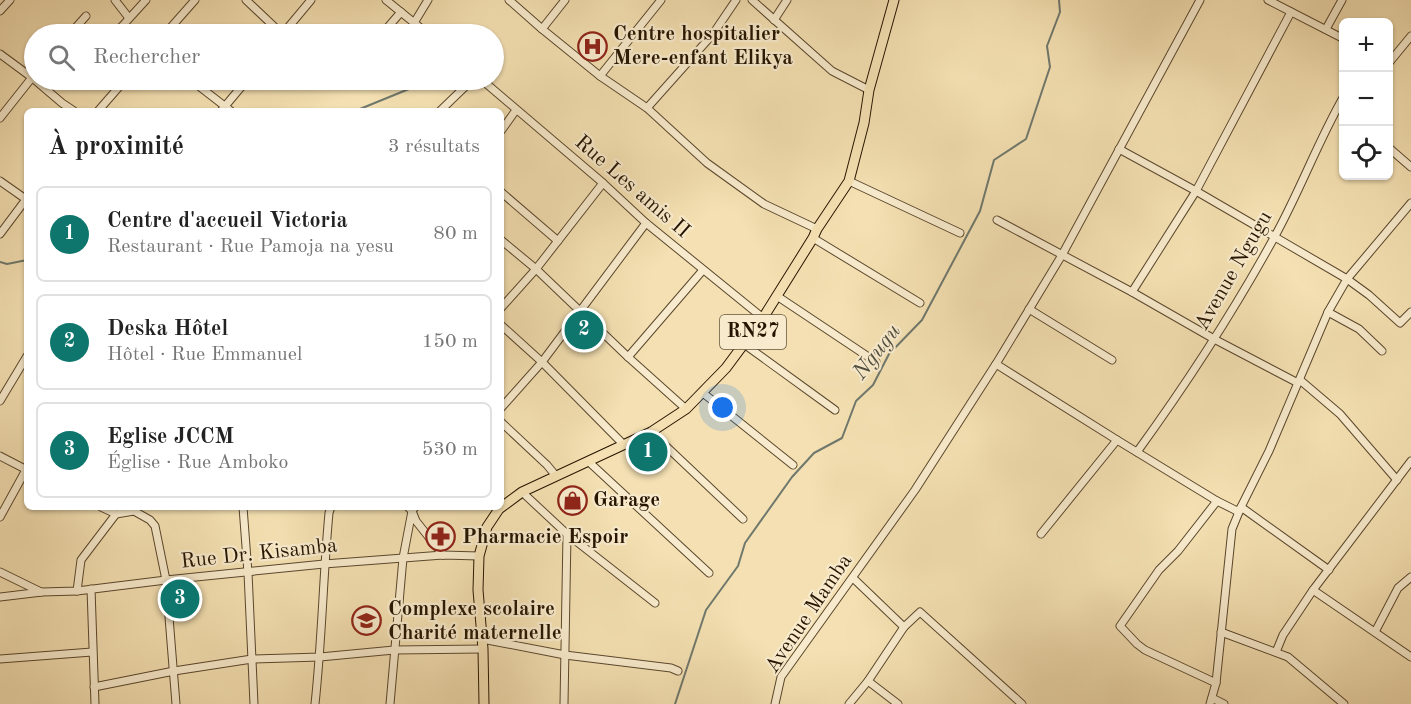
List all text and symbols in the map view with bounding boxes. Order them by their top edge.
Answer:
map controls [1339,18,1393,180]
button: + [1339,18,1393,72]
search box [24,24,504,90]
place label: Centre hospitalier Mere-enfant Elikya [613,24,793,69]
hospital icon: Centre hospitalier Mere-enfant Elikya [576,30,608,62]
icon: search [45,41,78,74]
text: Rechercher [93,46,200,68]
button: − [1339,72,1393,126]
button: locate [1339,126,1393,180]
street label: Rue Les amis II [570,132,694,242]
text: À proximité [48,134,184,160]
text: 3 résultats [388,137,480,157]
street label: Avenue Ngugu [1191,208,1277,334]
text: Centre d'accueil Victoria [107,210,348,232]
text: 1 [64,224,75,244]
text: 80 m [433,224,478,244]
text: Restaurant · Rue Pamoja na yesu [107,237,394,257]
pin: 2 [564,308,604,352]
road number: RN27 [720,315,786,349]
text: Deska Hôtel [107,318,228,340]
water label: Ngugu [848,320,906,385]
text: 2 [64,332,75,352]
text: 150 m [422,332,478,352]
text: Hôtel · Rue Emmanuel [107,345,302,365]
your location [708,393,737,422]
text: Eglise JCCM [107,426,234,448]
pin: 1 [628,430,668,474]
text: 3 [64,440,75,460]
text: 530 m [422,440,478,460]
text: Église · Rue Amboko [107,453,289,473]
shop icon: Garage [556,484,588,516]
place label: Garage [593,490,660,511]
pharmacy icon: Pharmacie Espoir [425,521,457,553]
place label: Pharmacie Espoir [462,527,628,548]
street label: Rue Dr. Kisamba [180,535,338,573]
street label: Avenue Mamba [762,551,856,677]
pin: 3 [160,576,200,622]
place label: Complexe scolaire Charité maternelle [388,599,562,644]
school or university icon: Complexe scolaire Charité maternelle [351,605,383,637]

